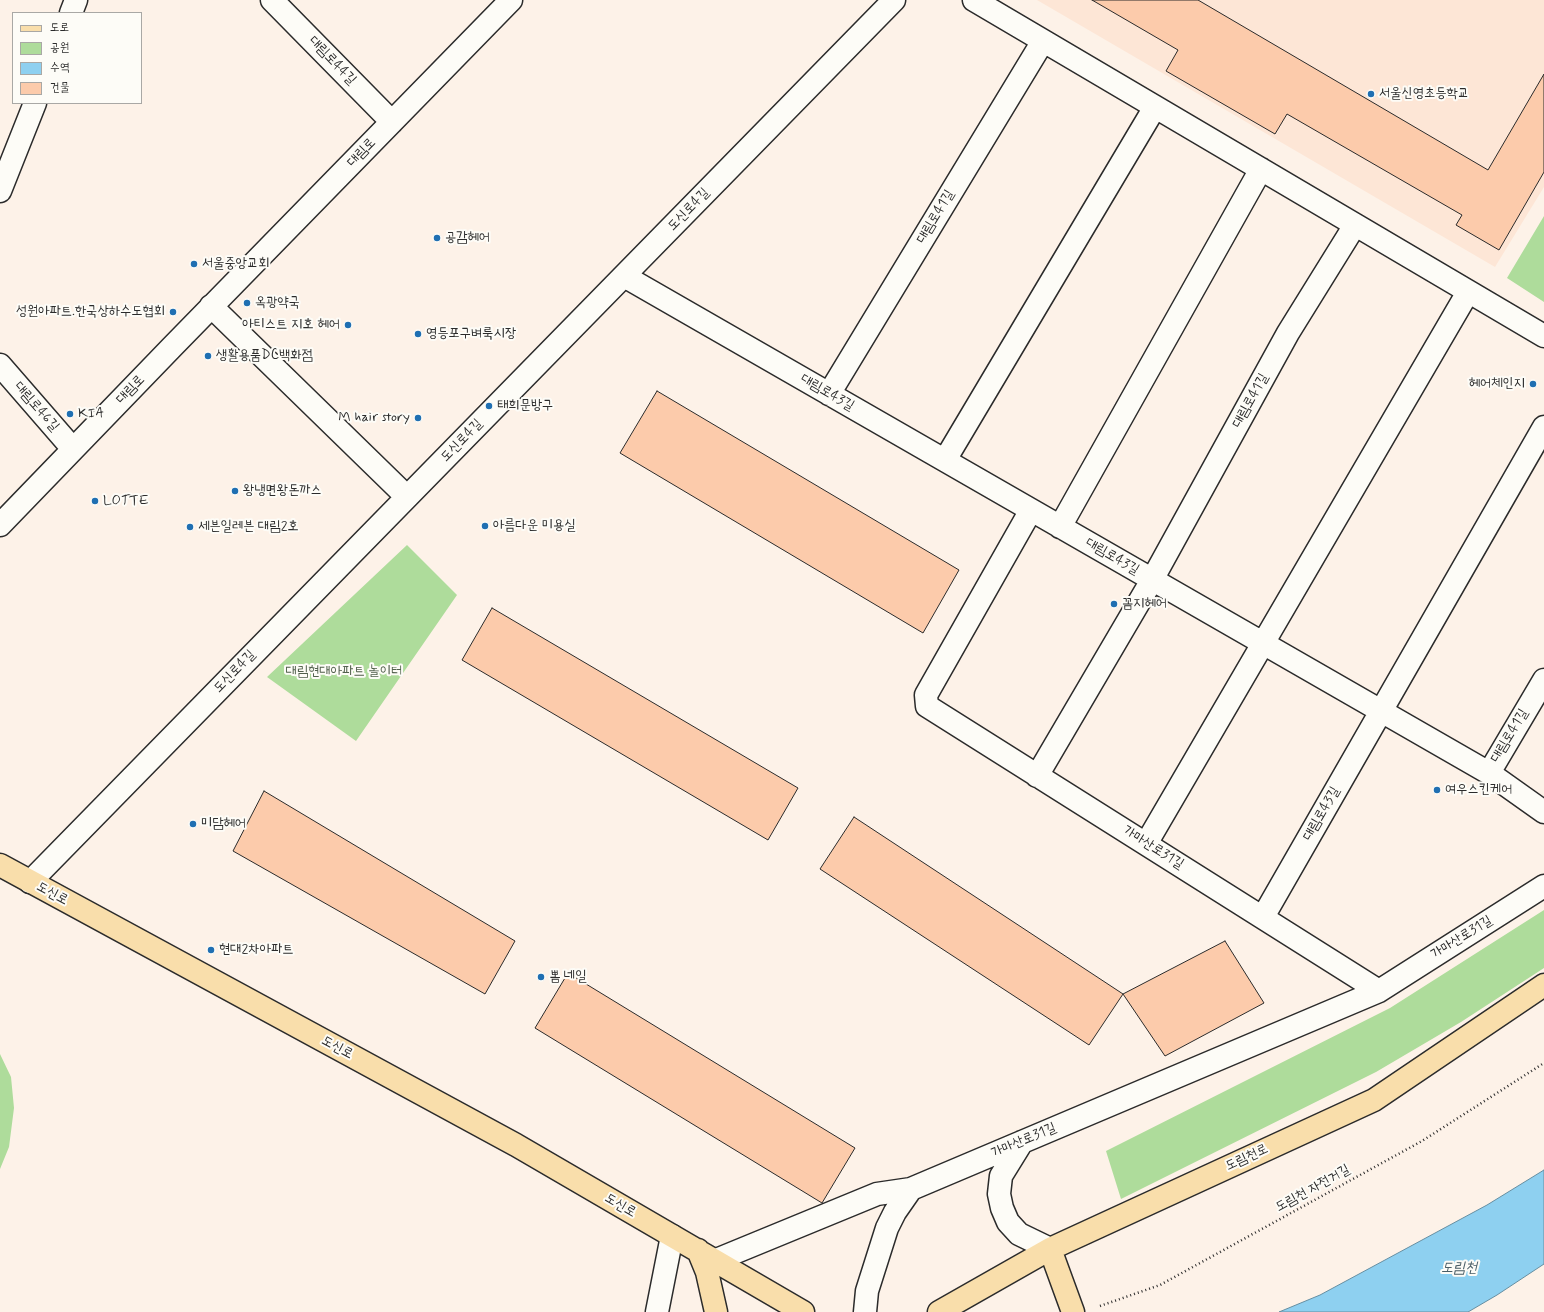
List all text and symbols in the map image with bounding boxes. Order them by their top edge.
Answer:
legend [12,12,142,104]
text: 도로 [50,20,69,36]
street label: 대림로44길 [305,33,359,89]
text: 공원 [50,40,69,56]
text: 수역 [50,60,69,76]
text: 건물 [50,80,69,96]
place label: 서울신영초등학교 [1379,86,1469,102]
marker: 서울신영초등학교 [1366,89,1376,99]
street label: 대림로 [344,135,380,171]
street label: 도신로4길 [664,185,714,235]
street label: 대림로41길 [913,187,959,247]
place label: 공감헤어 [445,230,490,246]
marker: 공감헤어 [432,233,442,243]
place label: 서울중앙교회 [202,256,270,272]
marker: 서울중앙교회 [189,259,199,269]
place label: 옥광약국 [255,295,300,311]
marker: 옥광약국 [242,298,252,308]
place label: 성원아파트.한국상하수도협회 [16,304,165,320]
marker: 성원아파트.한국상하수도협회 [168,307,178,317]
place label: 아티스트 지호 헤어 [242,317,340,333]
marker: 아티스트 지호 헤어 [343,320,353,330]
place label: 영등포구벼룩시장 [426,326,516,342]
marker: 영등포구벼룩시장 [413,329,423,339]
place label: 생활용품DC백화점 [216,348,313,364]
marker: 생활용품DC백화점 [203,351,213,361]
street label: 대림로43길 [797,371,857,415]
street label: 대림로41길 [1229,371,1273,431]
street label: 대림로 [113,372,149,408]
place label: 헤어체인지 [1469,376,1525,392]
street label: 대림로46길 [10,379,62,435]
marker: 헤어체인지 [1528,379,1538,389]
place label: 태희문방구 [497,398,553,414]
marker: 태희문방구 [484,401,494,411]
place label: KIA [78,406,104,422]
marker: KIA [65,409,75,419]
place label: M hair story [338,410,410,426]
marker: M hair story [413,413,423,423]
street label: 도신로4길 [437,416,487,466]
place label: 왕냉면왕돈까스 [243,483,322,499]
marker: 왕냉면왕돈까스 [230,486,240,496]
place label: LOTTE [103,493,149,509]
marker: LOTTE [90,496,100,506]
place label: 아름다운 미용실 [493,518,576,534]
place label: 세븐일레븐 대림2호 [198,519,299,535]
marker: 아름다운 미용실 [480,521,490,531]
marker: 세븐일레븐 대림2호 [185,522,195,532]
street label: 대림로43길 [1082,535,1142,579]
place label: 꼼지헤어 [1122,596,1167,612]
marker: 꼼지헤어 [1109,599,1119,609]
street label: 도신로4길 [210,647,260,697]
park label: 대림현대아파트 놀이터 [286,664,402,680]
street label: 대림로41길 [1487,706,1533,766]
place label: 여우스킨케어 [1445,782,1513,798]
street label: 대림로43길 [1300,784,1344,844]
marker: 여우스킨케어 [1432,785,1442,795]
place label: 미담헤어 [201,816,246,832]
marker: 미담헤어 [188,819,198,829]
street label: 가마산로31길 [1119,823,1187,873]
street label: 도신로 [33,879,71,909]
street label: 가마산로31길 [1428,913,1496,963]
place label: 현대2차아파트 [219,942,293,958]
marker: 현대2차아파트 [206,945,216,955]
place label: 뽐 네일 [549,969,587,985]
marker: 뽐 네일 [536,972,546,982]
street label: 도신로 [318,1033,356,1063]
street label: 가마산로31길 [989,1120,1059,1162]
street label: 도림천로 [1223,1141,1271,1175]
street label: 도림천 자전거길 [1273,1162,1353,1216]
street label: 도신로 [601,1190,639,1222]
water label: 도림천 [1441,1260,1477,1278]

